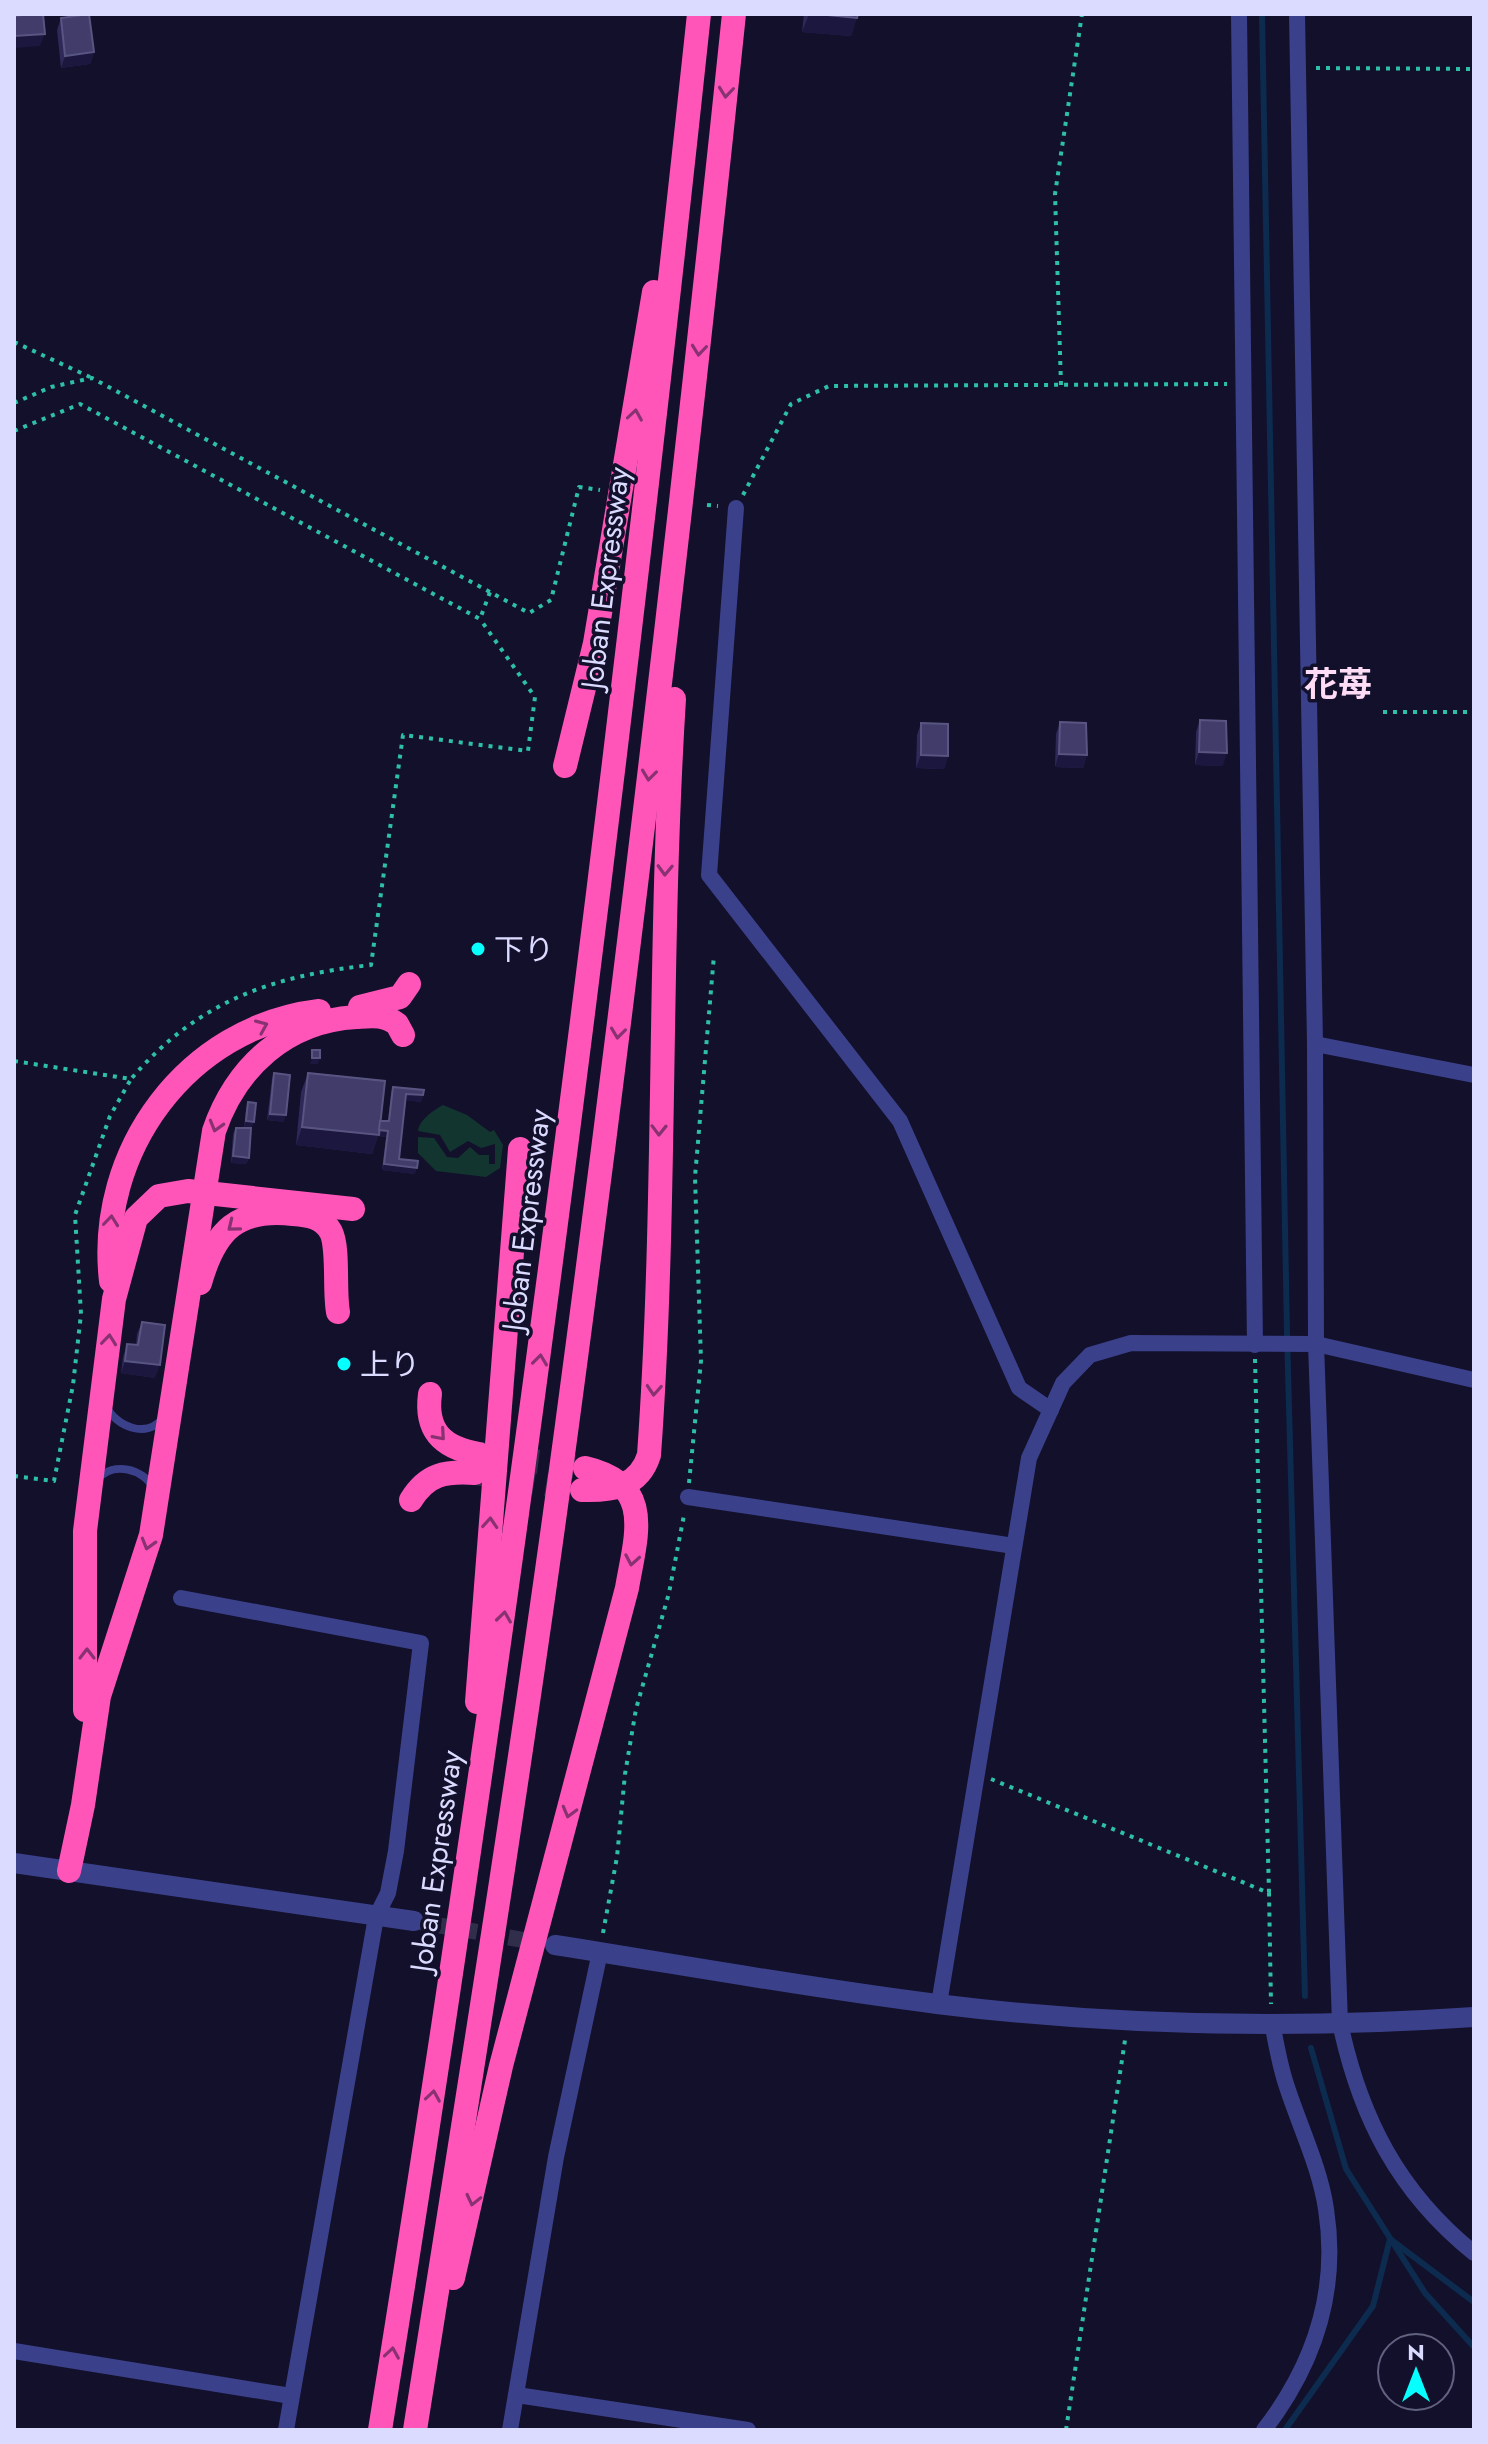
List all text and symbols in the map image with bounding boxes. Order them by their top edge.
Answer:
one-way arrow [717,86,734,99]
one-way arrow [690,344,707,357]
one-way arrow [625,408,642,422]
street label: Joban Expressway [570,464,640,695]
district label: 花苺 [1304,660,1372,709]
one-way arrow [641,769,658,782]
one-way arrow [657,864,674,877]
place label: 下り [494,928,554,971]
marker: 下り [469,940,487,958]
one-way arrow [254,1020,268,1036]
one-way arrow [610,1027,627,1040]
street label: Joban Expressway [491,1106,561,1337]
one-way arrow [209,1119,225,1133]
one-way arrow [651,1124,668,1137]
one-way arrow [102,1214,119,1227]
one-way arrow [228,1216,242,1231]
one-way arrow [101,1333,118,1346]
place label: 上り [360,1343,420,1386]
one-way arrow [531,1353,548,1367]
marker: 上り [335,1355,353,1373]
one-way arrow [646,1384,663,1397]
one-way arrow [431,1426,445,1440]
one-way arrow [481,1516,498,1529]
one-way arrow [141,1537,157,1551]
one-way arrow [624,1553,641,1567]
one-way arrow [495,1611,512,1624]
one-way arrow [78,1647,96,1660]
street label: Joban Expressway [399,1747,473,1978]
one-way arrow [561,1805,578,1818]
one-way arrow [424,2089,441,2103]
one-way arrow [465,2193,482,2206]
north arrow [1376,2332,1456,2412]
text: N [1407,2336,1425,2368]
one-way arrow [383,2346,400,2360]

